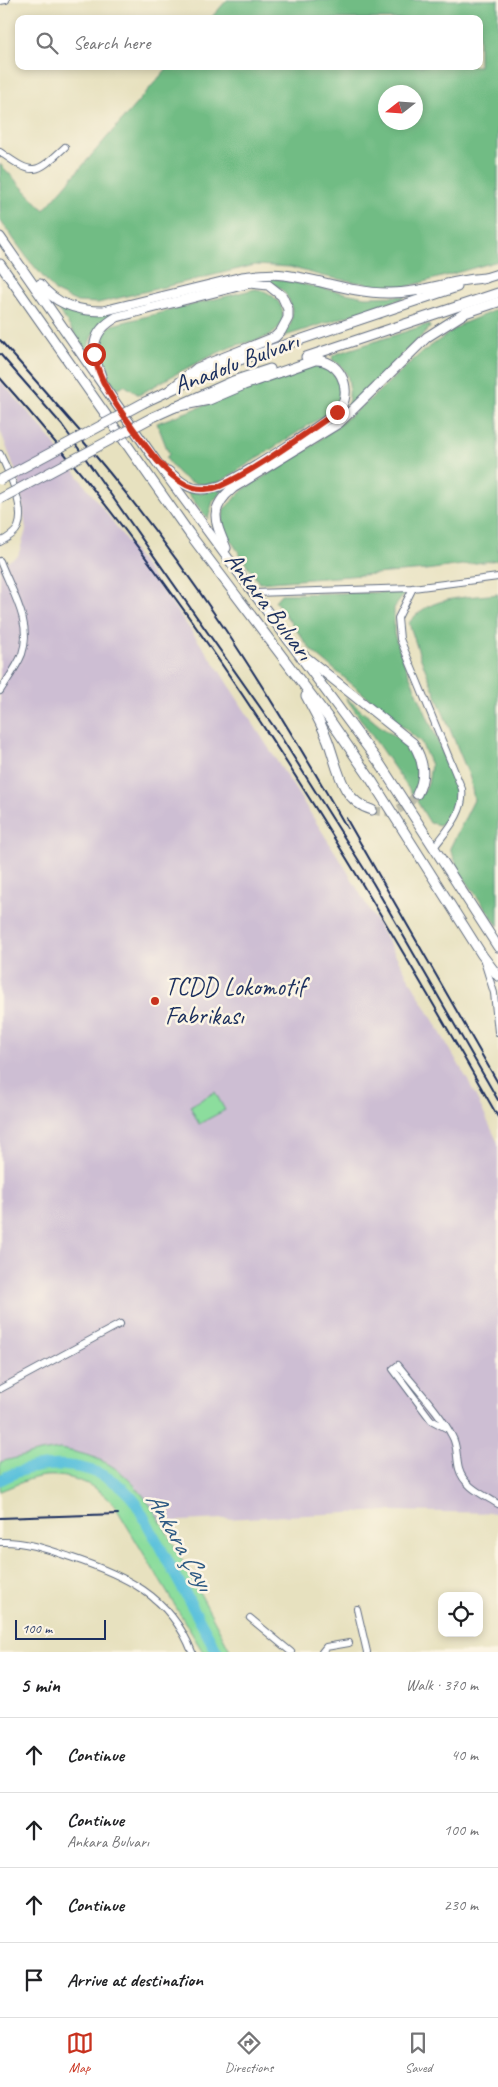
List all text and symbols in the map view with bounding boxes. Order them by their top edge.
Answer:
search box [15,15,483,70]
icon: search [33,29,61,57]
text: Search here [73,31,150,55]
north arrow [378,85,423,130]
street label: Anadolu Bulvarı [169,324,304,401]
route start [83,343,106,366]
route end [326,401,349,424]
street label: Ankara Bulvarı [218,545,321,668]
place label: TCDD Lokomotif Fabrikası [165,971,310,1032]
marker: TCDD Lokomotif Fabrikası [149,995,161,1007]
water label: Ankara Çayı [139,1486,223,1599]
map controls [438,1592,483,1637]
button: locate [438,1592,483,1637]
scale bar [15,1617,106,1640]
text: 100 m [22,1620,52,1637]
text: 5 min [20,1672,60,1698]
text: Walk · 370 m [406,1675,478,1695]
icon: ahead [20,1741,48,1769]
text: Continue [67,1743,124,1767]
text: 40 m [451,1745,478,1765]
text: Continue [67,1808,124,1832]
icon: ahead [20,1816,48,1844]
text: 100 m [444,1820,478,1840]
text: Ankara Bulvarı [67,1832,149,1852]
icon: ahead [20,1891,48,1919]
text: Continue [67,1893,124,1917]
text: 230 m [444,1895,478,1915]
icon: arrive [20,1966,48,1994]
text: Arrive at destination [67,1968,203,1992]
tab: Map [66,2029,94,2076]
tab: Directions [225,2029,273,2076]
tab: Saved [404,2029,432,2076]

